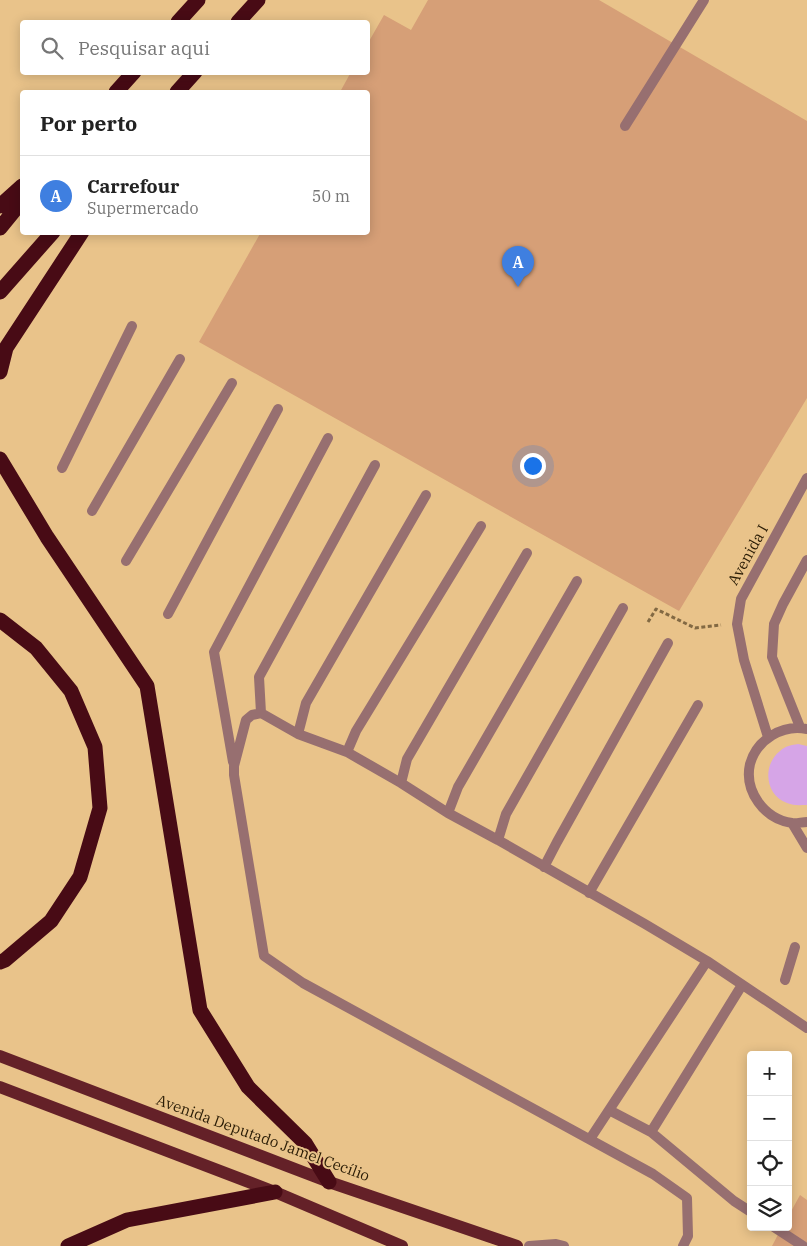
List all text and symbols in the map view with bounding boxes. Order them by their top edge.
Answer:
search box [20,20,370,75]
icon: search [38,34,66,62]
text: Pesquisar aqui [78,36,210,60]
text: Por perto [40,109,137,137]
text: Carrefour [87,174,179,198]
text: A [50,186,62,206]
text: 50 m [312,186,350,206]
text: Supermercado [87,198,199,218]
pin: A [502,246,534,287]
your location [520,453,546,479]
street label: Avenida I [723,521,772,588]
map controls [747,1051,792,1231]
button: + [747,1051,792,1096]
street label: Avenida Deputado Jamel Cecílio [154,1090,372,1185]
button: − [747,1096,792,1141]
button: locate [747,1141,792,1186]
button: layers [747,1186,792,1231]

